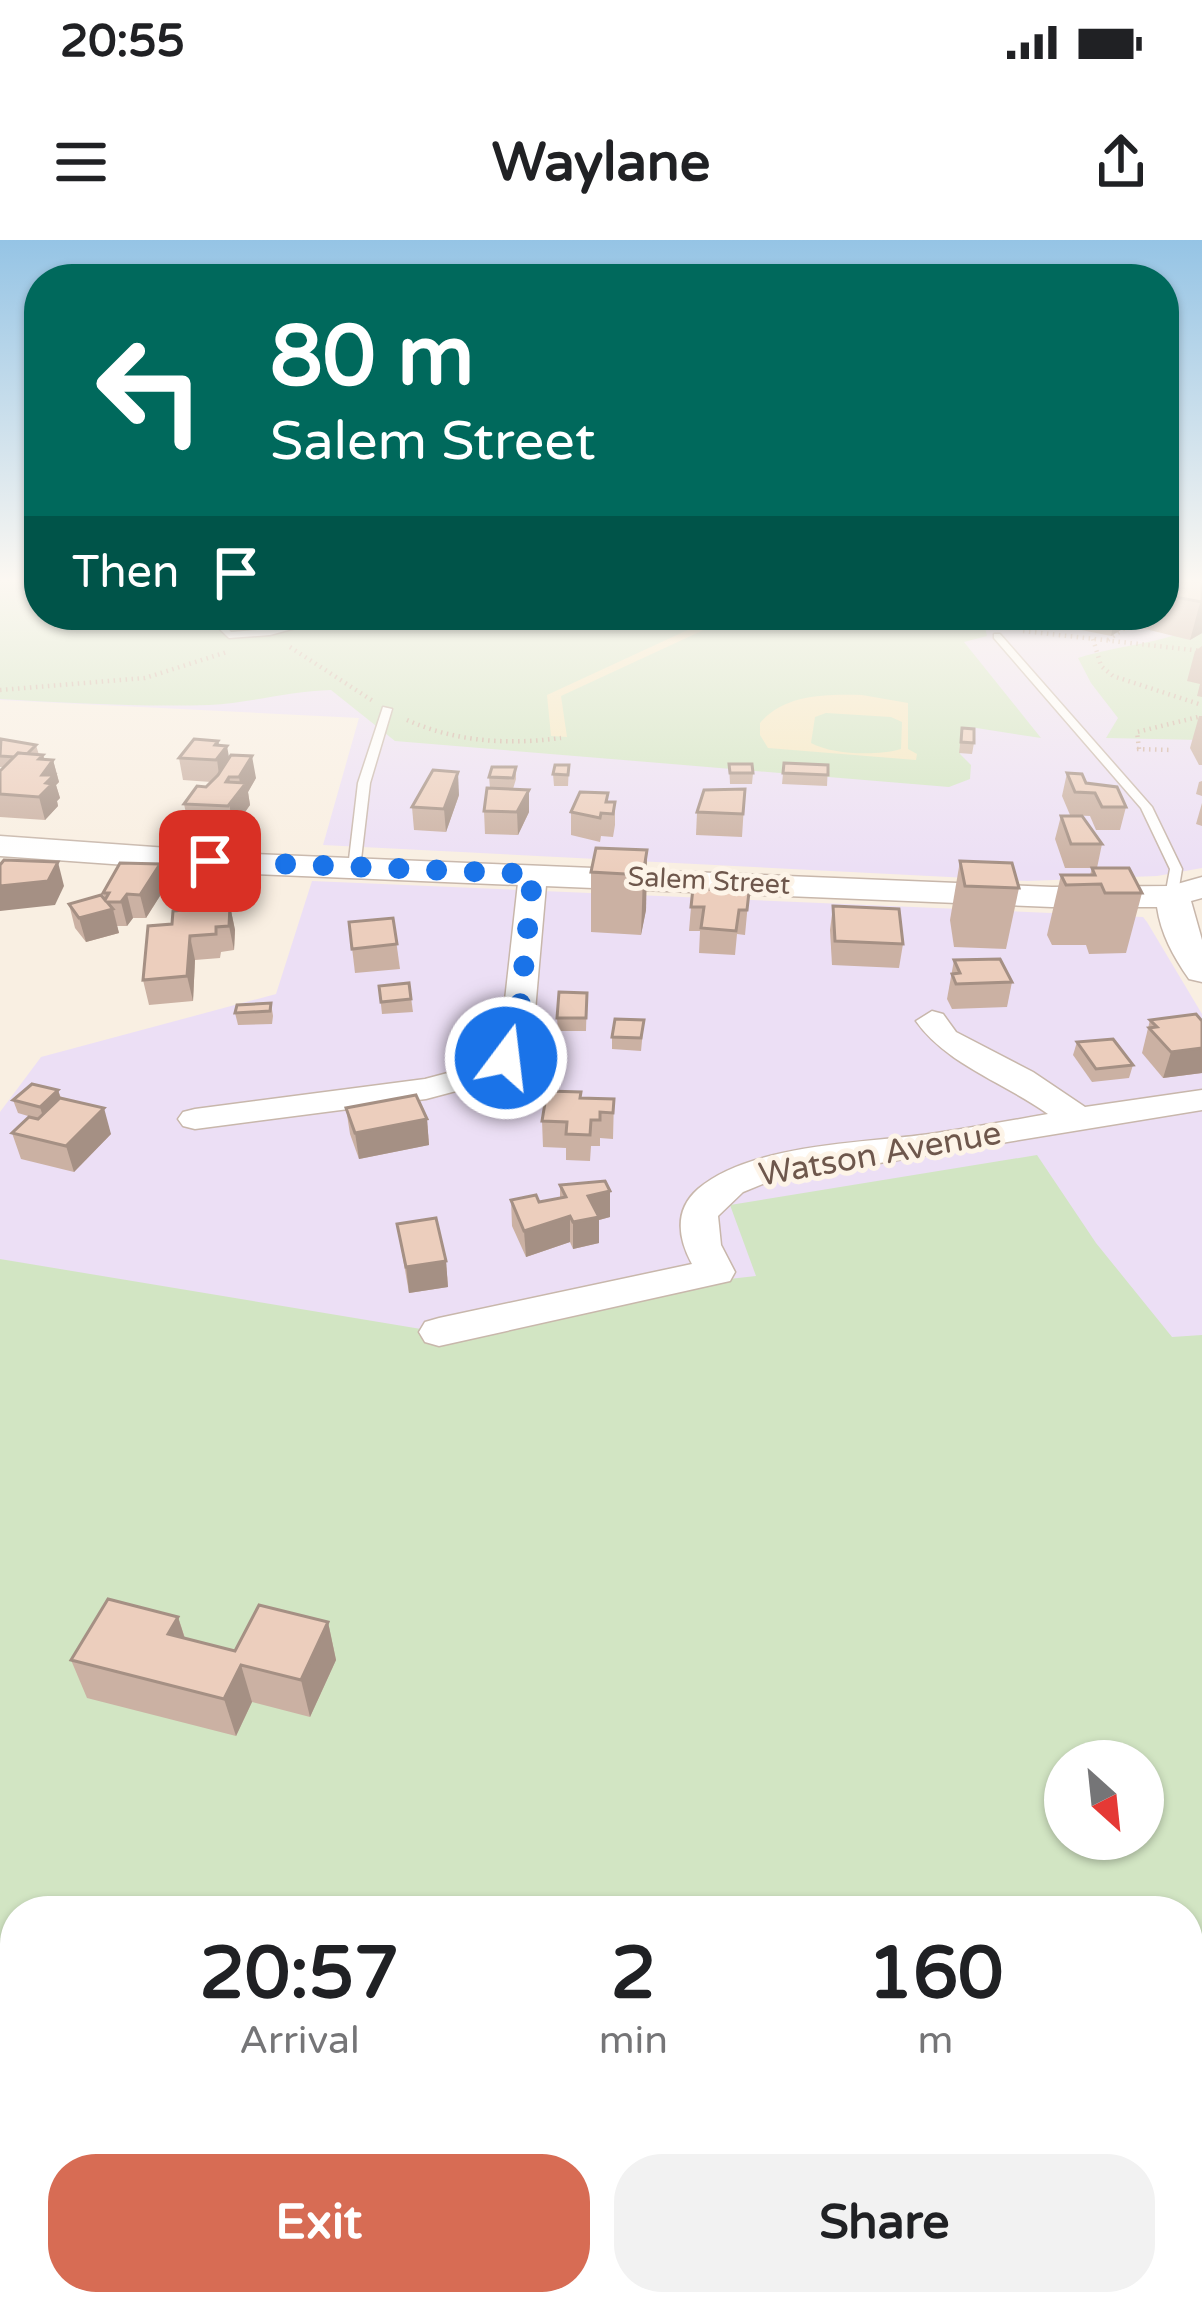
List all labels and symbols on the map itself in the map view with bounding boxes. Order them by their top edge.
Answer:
pin [159,810,261,912]
street label: Salem Street [627,860,791,902]
position arrow [443,995,569,1121]
street label: Watson Avenue [756,1113,1004,1195]
north arrow [1044,1740,1164,1860]

